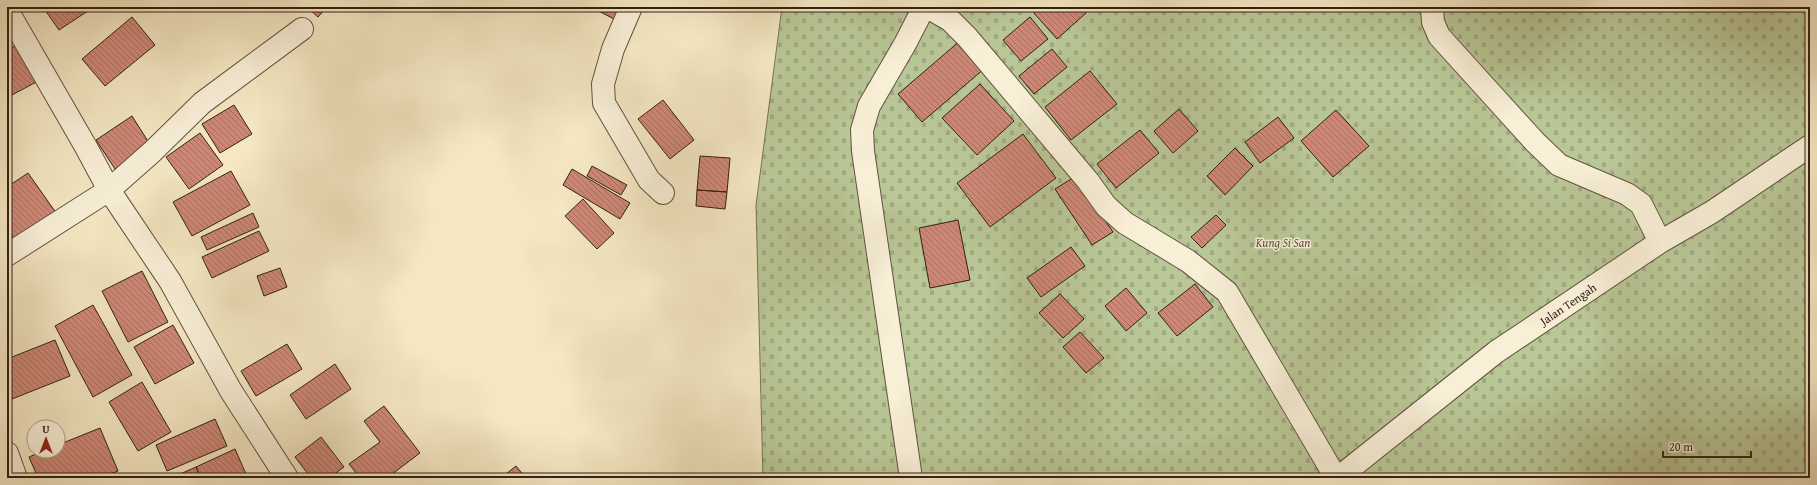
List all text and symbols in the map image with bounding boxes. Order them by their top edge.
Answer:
park label: Kung Si San [1255,234,1310,251]
street label: Jalan Tengah [1535,279,1600,330]
north arrow [26,419,66,459]
text: U [42,421,50,437]
scale bar [1663,433,1751,459]
text: 20 m [1669,438,1693,455]

